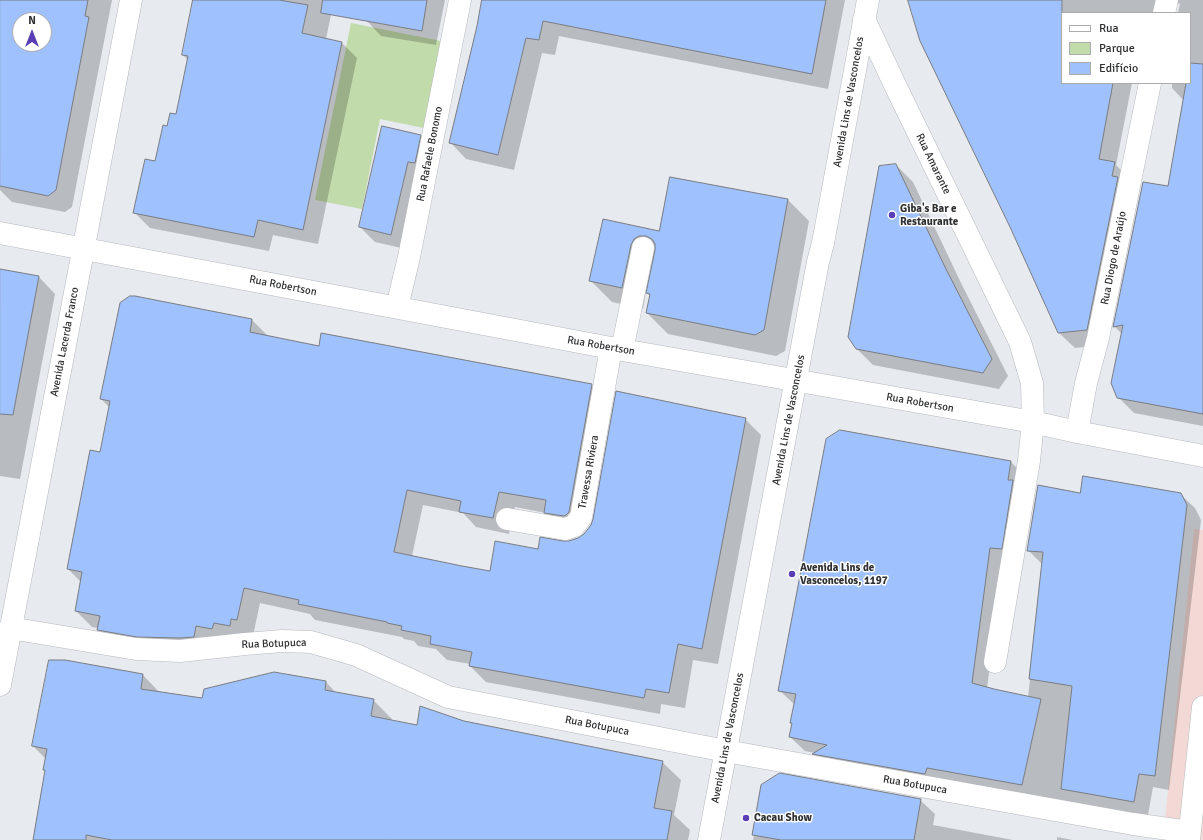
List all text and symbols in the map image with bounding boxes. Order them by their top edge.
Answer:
north arrow [12,12,52,52]
legend [1061,12,1191,84]
text: N [28,14,36,27]
text: Rua [1099,21,1119,36]
street label: Avenida Lins de Vasconcelos [831,36,867,168]
text: Parque [1099,41,1135,56]
text: Edifício [1099,61,1138,76]
street label: Rua Rafaele Bonomo [414,105,446,203]
street label: Rua Amarante [913,131,953,197]
place label: Giba's Bar e Restaurante [900,202,958,228]
marker: Giba's Bar e Restaurante [887,210,897,220]
street label: Rua Diogo de Araújo [1098,210,1130,306]
street label: Rua Robertson [248,273,318,299]
street label: Avenida Lacerda Franco [48,286,82,398]
street label: Rua Robertson [566,334,636,358]
street label: Avenida Lins de Vasconcelos [770,354,808,486]
street label: Rua Robertson [885,391,955,415]
street label: Travessa Riviera [576,434,602,510]
place label: Avenida Lins de Vasconcelos, 1197 [800,561,888,587]
marker: Avenida Lins de Vasconcelos, 1197 [787,569,797,579]
street label: Rua Botupuca [241,636,307,652]
street label: Avenida Lins de Vasconcelos [709,672,747,804]
street label: Rua Botupuca [564,713,630,739]
street label: Rua Botupuca [882,773,948,797]
place label: Cacau Show [754,811,812,825]
marker: Cacau Show [741,813,751,823]

